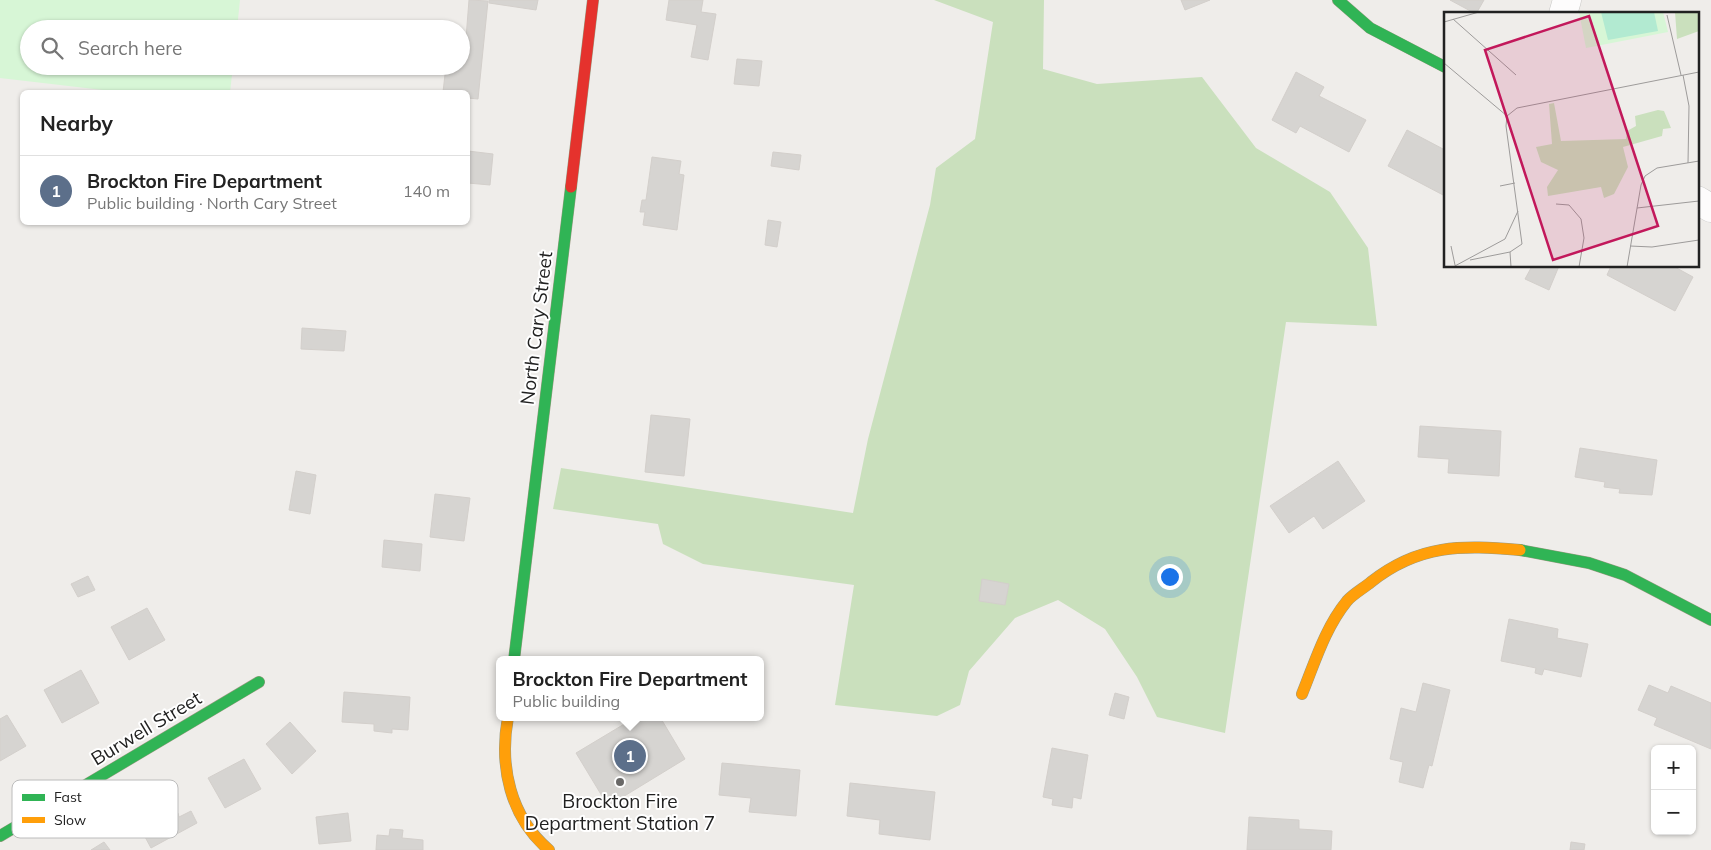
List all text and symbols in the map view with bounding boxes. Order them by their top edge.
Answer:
inset map [1444,12,1698,268]
search box [20,20,470,75]
icon: search [38,34,66,62]
text: Search here [78,36,182,60]
text: Nearby [40,110,113,136]
text: Brockton Fire Department [87,169,322,193]
text: 1 [51,181,61,201]
text: 140 m [403,181,450,201]
text: Public building · North Cary Street [87,193,337,213]
street label: North Cary Street [515,250,557,406]
your location [1157,564,1183,590]
popup [496,656,764,721]
text: Brockton Fire Department [512,667,748,691]
street label: Burwell Street [86,685,206,770]
text: Public building [512,691,620,711]
pin: 1 [614,737,646,775]
map controls [1651,745,1696,835]
button: + [1651,745,1696,790]
marker: Brockton Fire Department Station 7 [614,776,626,788]
legend [12,780,178,838]
text: Fast [54,788,82,806]
place label: Brockton Fire Department Station 7 [525,789,715,835]
button: − [1651,790,1696,835]
text: Slow [54,811,86,829]

